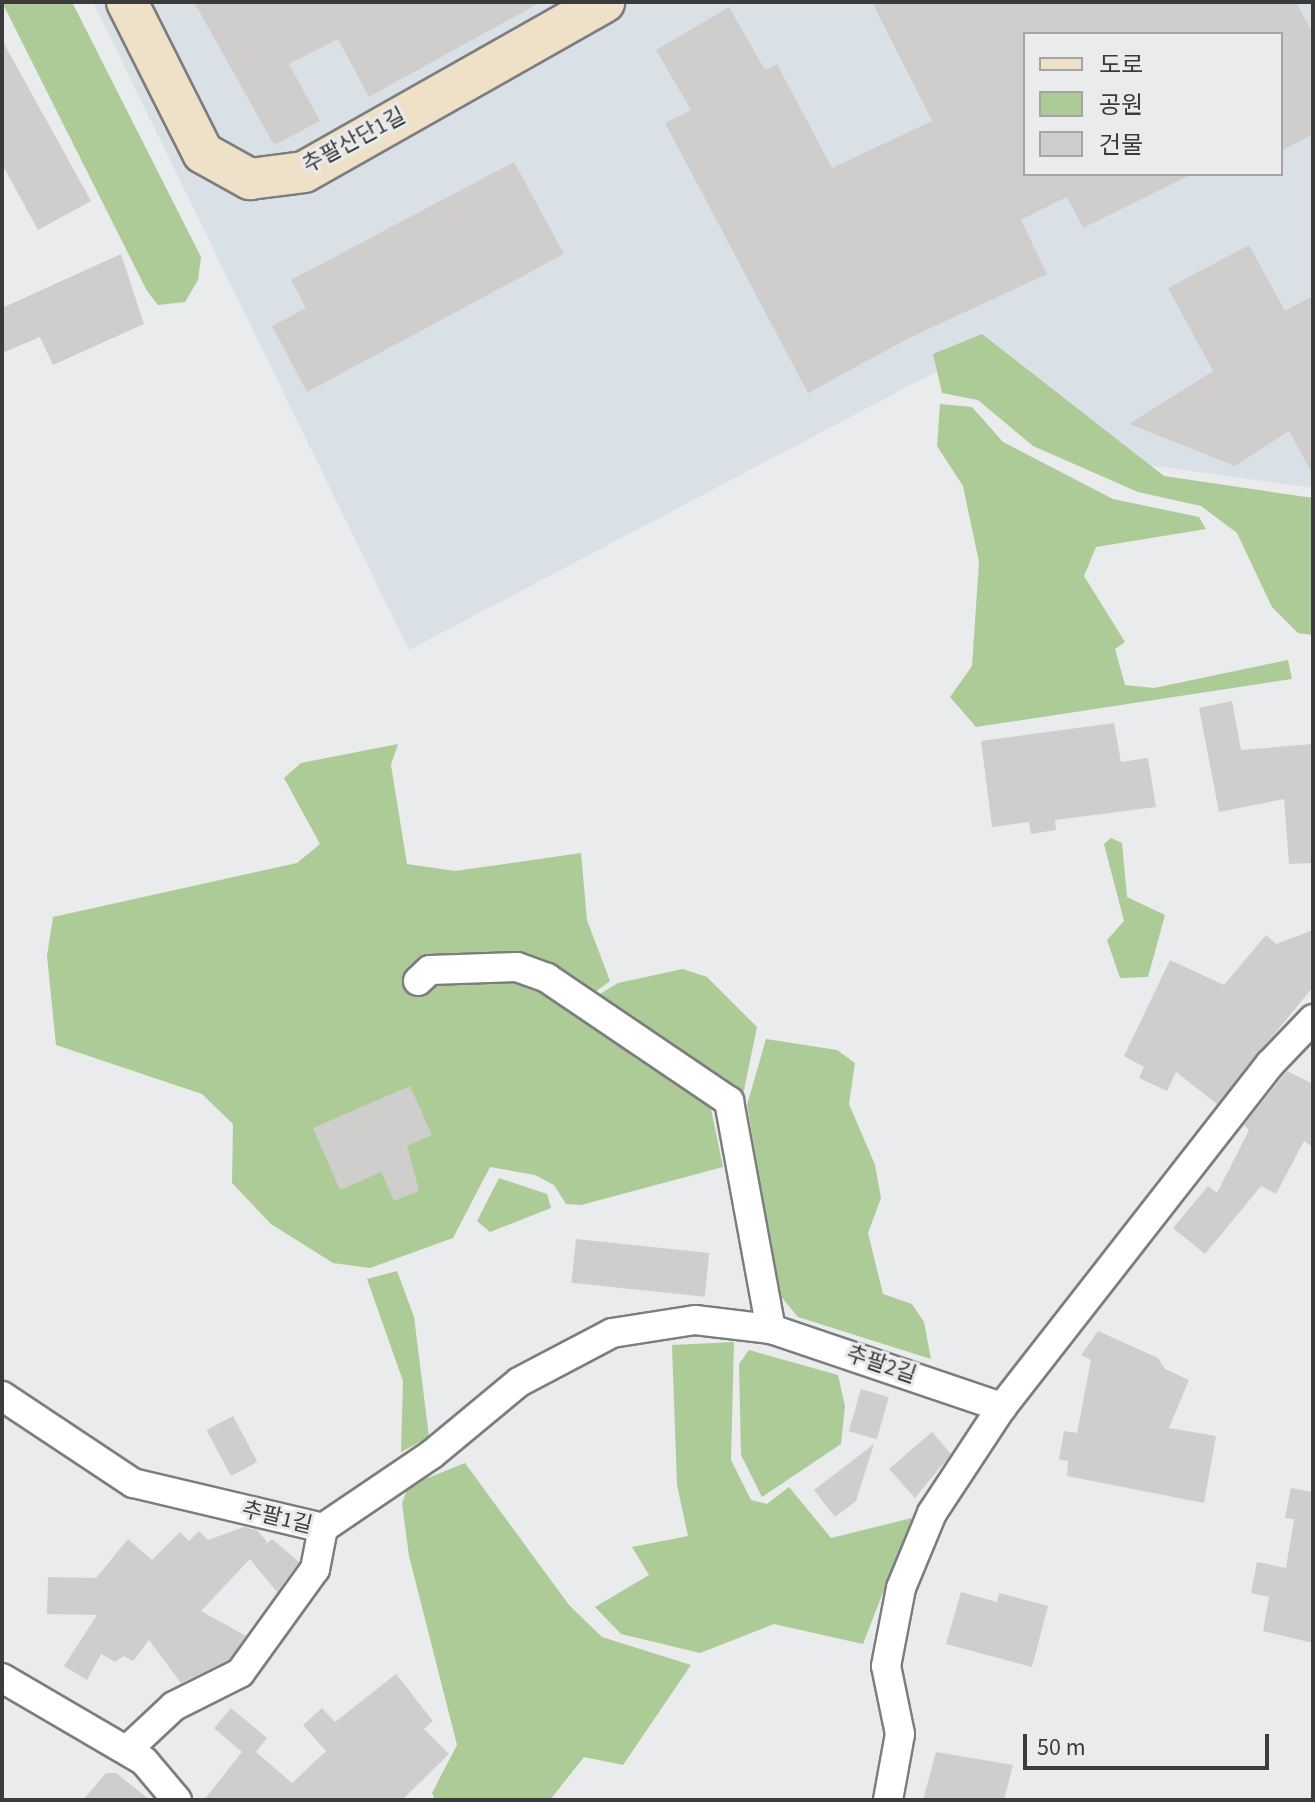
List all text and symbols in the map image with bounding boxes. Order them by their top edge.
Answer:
legend [1023,32,1283,176]
text: 도로 [1099,48,1143,83]
text: 공원 [1099,88,1143,123]
street label: 추팔산단1길 [298,103,410,179]
text: 건물 [1099,128,1143,163]
street label: 추팔2길 [843,1341,919,1389]
street label: 추팔1길 [239,1497,315,1539]
scale bar [1027,1718,1273,1768]
text: 50 m [1037,1730,1086,1765]

